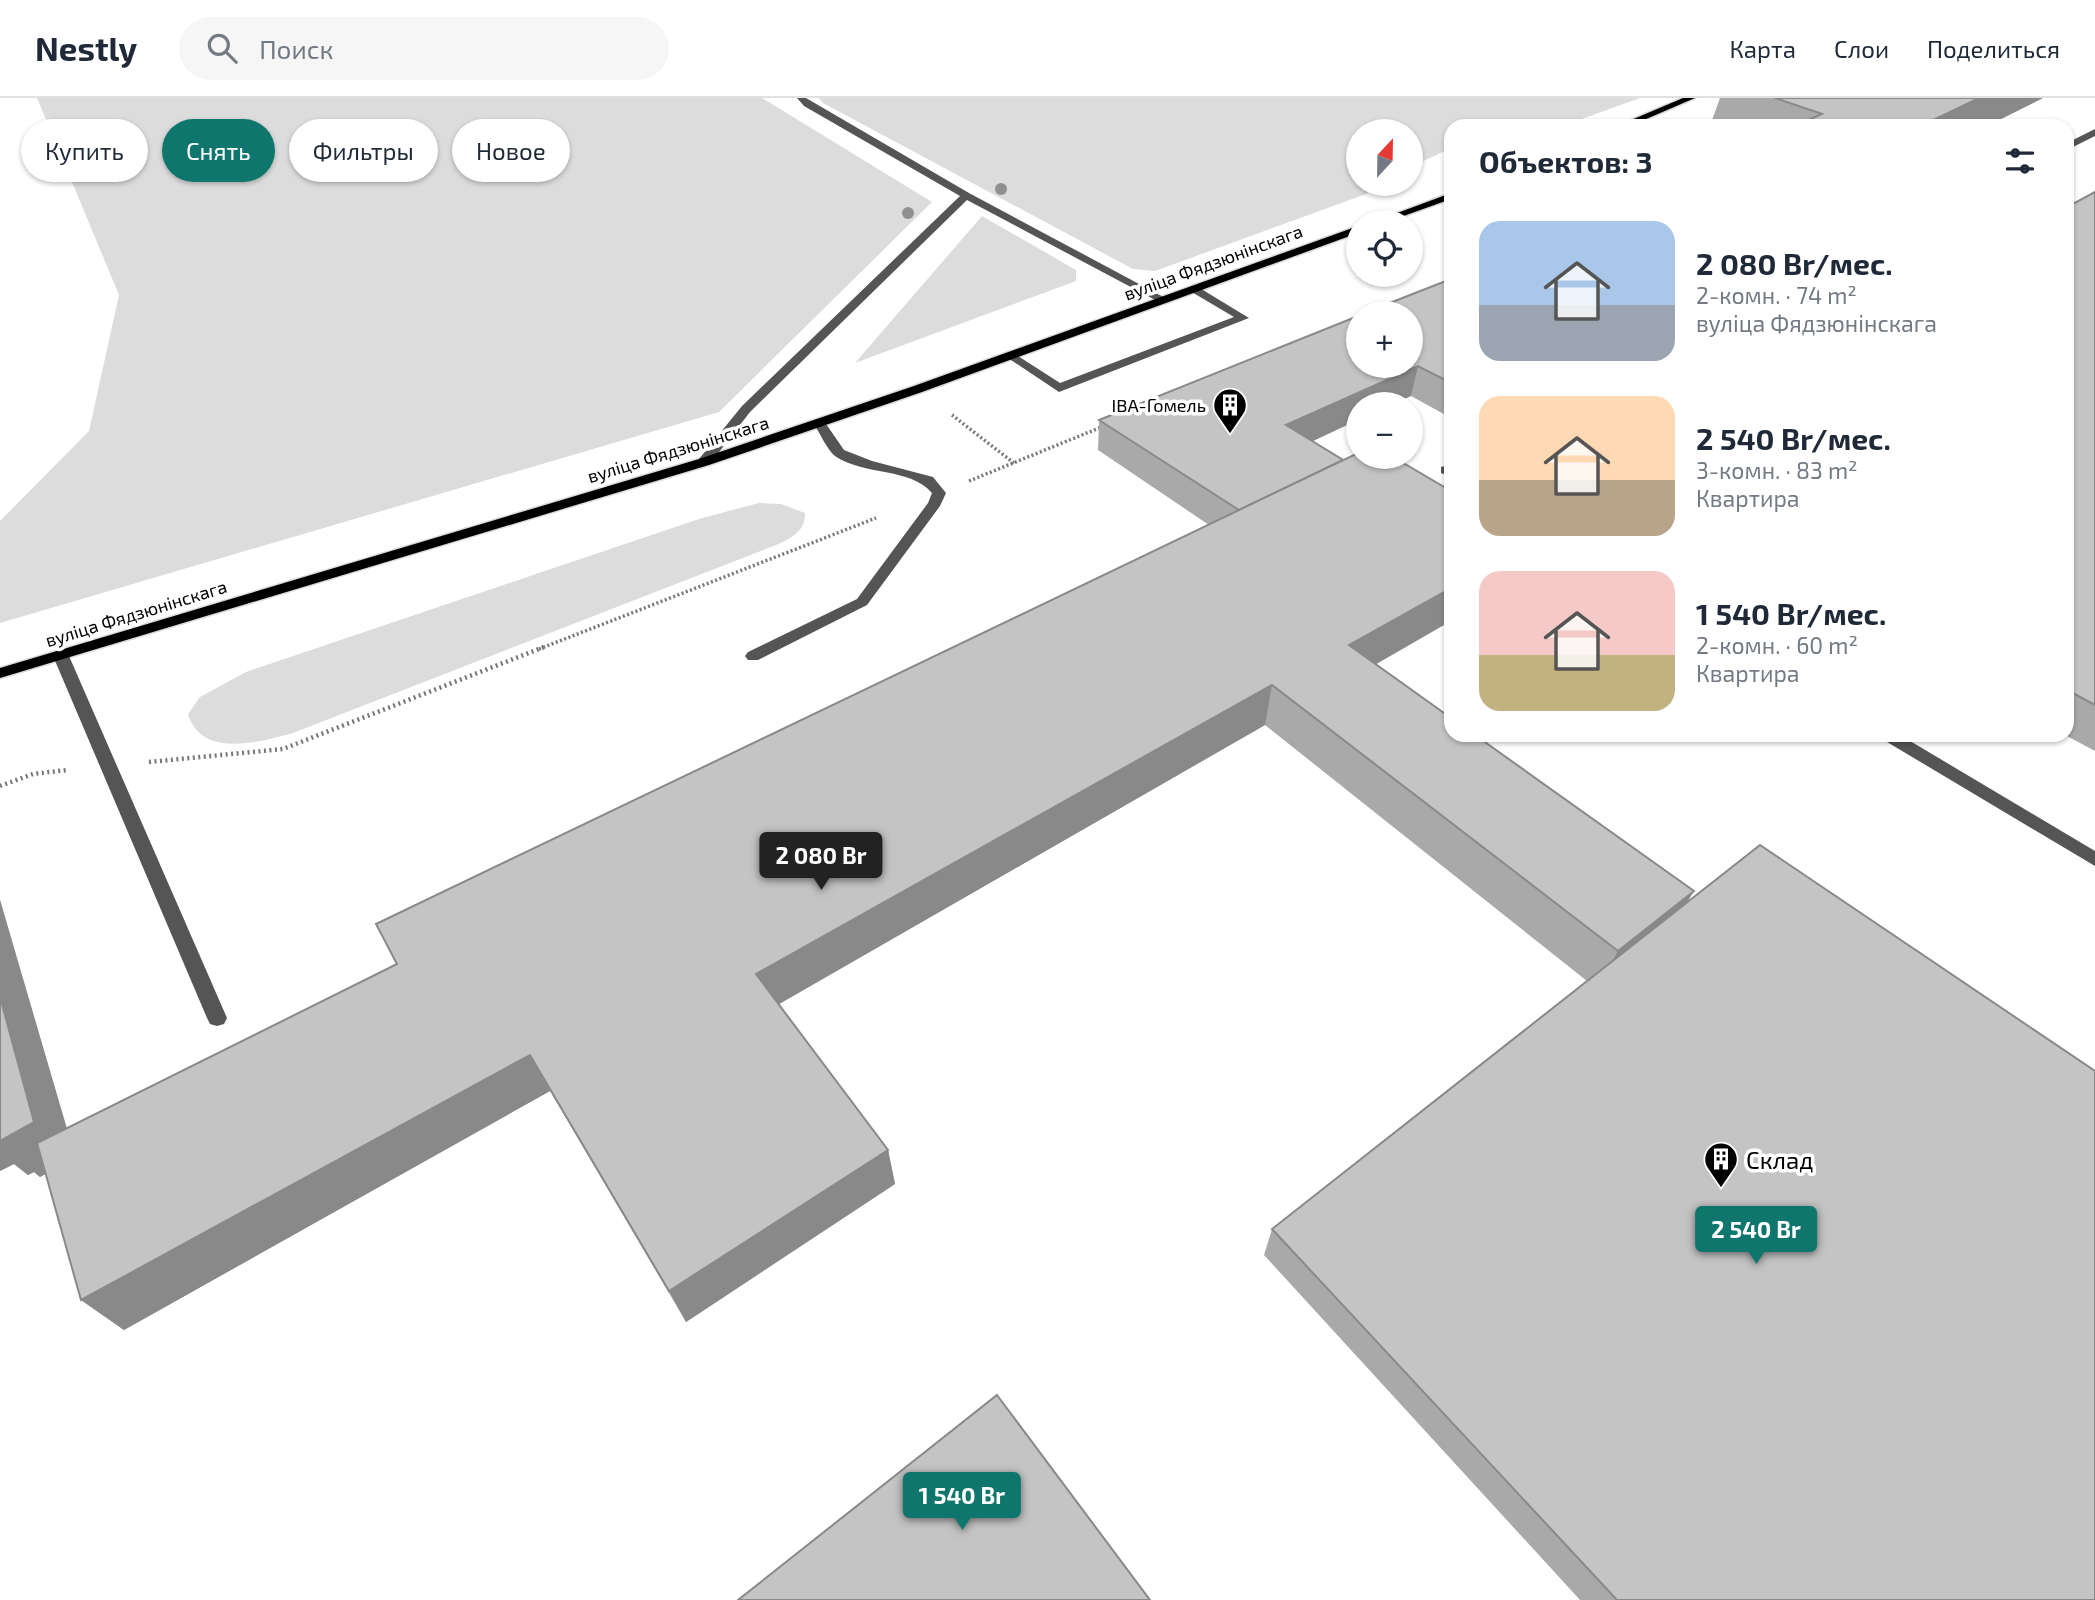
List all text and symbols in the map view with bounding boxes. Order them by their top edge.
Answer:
search box [179,17,669,80]
text: Nestly [35,28,137,68]
icon: search [203,29,241,67]
text: Поиск [259,33,333,64]
text: Карта [1729,34,1796,63]
text: Слои [1834,34,1889,63]
text: Поделиться [1927,34,2060,63]
chip: Купить [21,119,148,182]
chip: Снять [162,119,275,182]
chip: Фильтры [289,119,438,182]
chip: Новое [452,119,570,182]
north arrow [1346,119,1423,196]
map controls [1346,119,1423,469]
icon: filters [2001,142,2039,180]
text: Объектов: 3 [1479,143,1653,179]
button: locate [1346,210,1423,287]
street label: вуліца Фядзюнінскага [1121,219,1305,305]
text: 2 080 Br/мес. [1696,245,1893,281]
icon: home [1535,249,1619,333]
text: 2-комн. · 74 m² [1696,281,1857,309]
button: + [1346,301,1423,378]
text: вуліца Фядзюнінскага [1696,309,1937,337]
building icon: IBA-Гомель [1211,386,1249,435]
button: − [1346,392,1423,469]
place label: IBA-Гомель [1112,394,1206,416]
street label: вуліца Фядзюнінскага [585,411,771,487]
text: 2 540 Br/мес. [1696,420,1891,456]
icon: home [1535,424,1619,508]
text: 3-комн. · 83 m² [1696,456,1858,484]
text: Квартира [1696,484,1800,512]
street label: вуліца Фядзюнінскага [43,575,229,651]
text: 1 540 Br/мес. [1696,595,1886,631]
icon: home [1535,599,1619,683]
text: 2-комн. · 60 m² [1696,631,1858,659]
text: Квартира [1696,659,1800,687]
pin: 2 080 Br [749,832,893,892]
text: 2 080 Br [775,841,867,869]
building icon: Склад [1702,1140,1740,1189]
place label: Склад [1746,1145,1813,1174]
pin: 2 540 Br [1684,1206,1828,1266]
text: 2 540 Br [1711,1215,1801,1243]
pin: 1 540 Br [890,1472,1034,1532]
text: 1 540 Br [919,1481,1005,1509]

